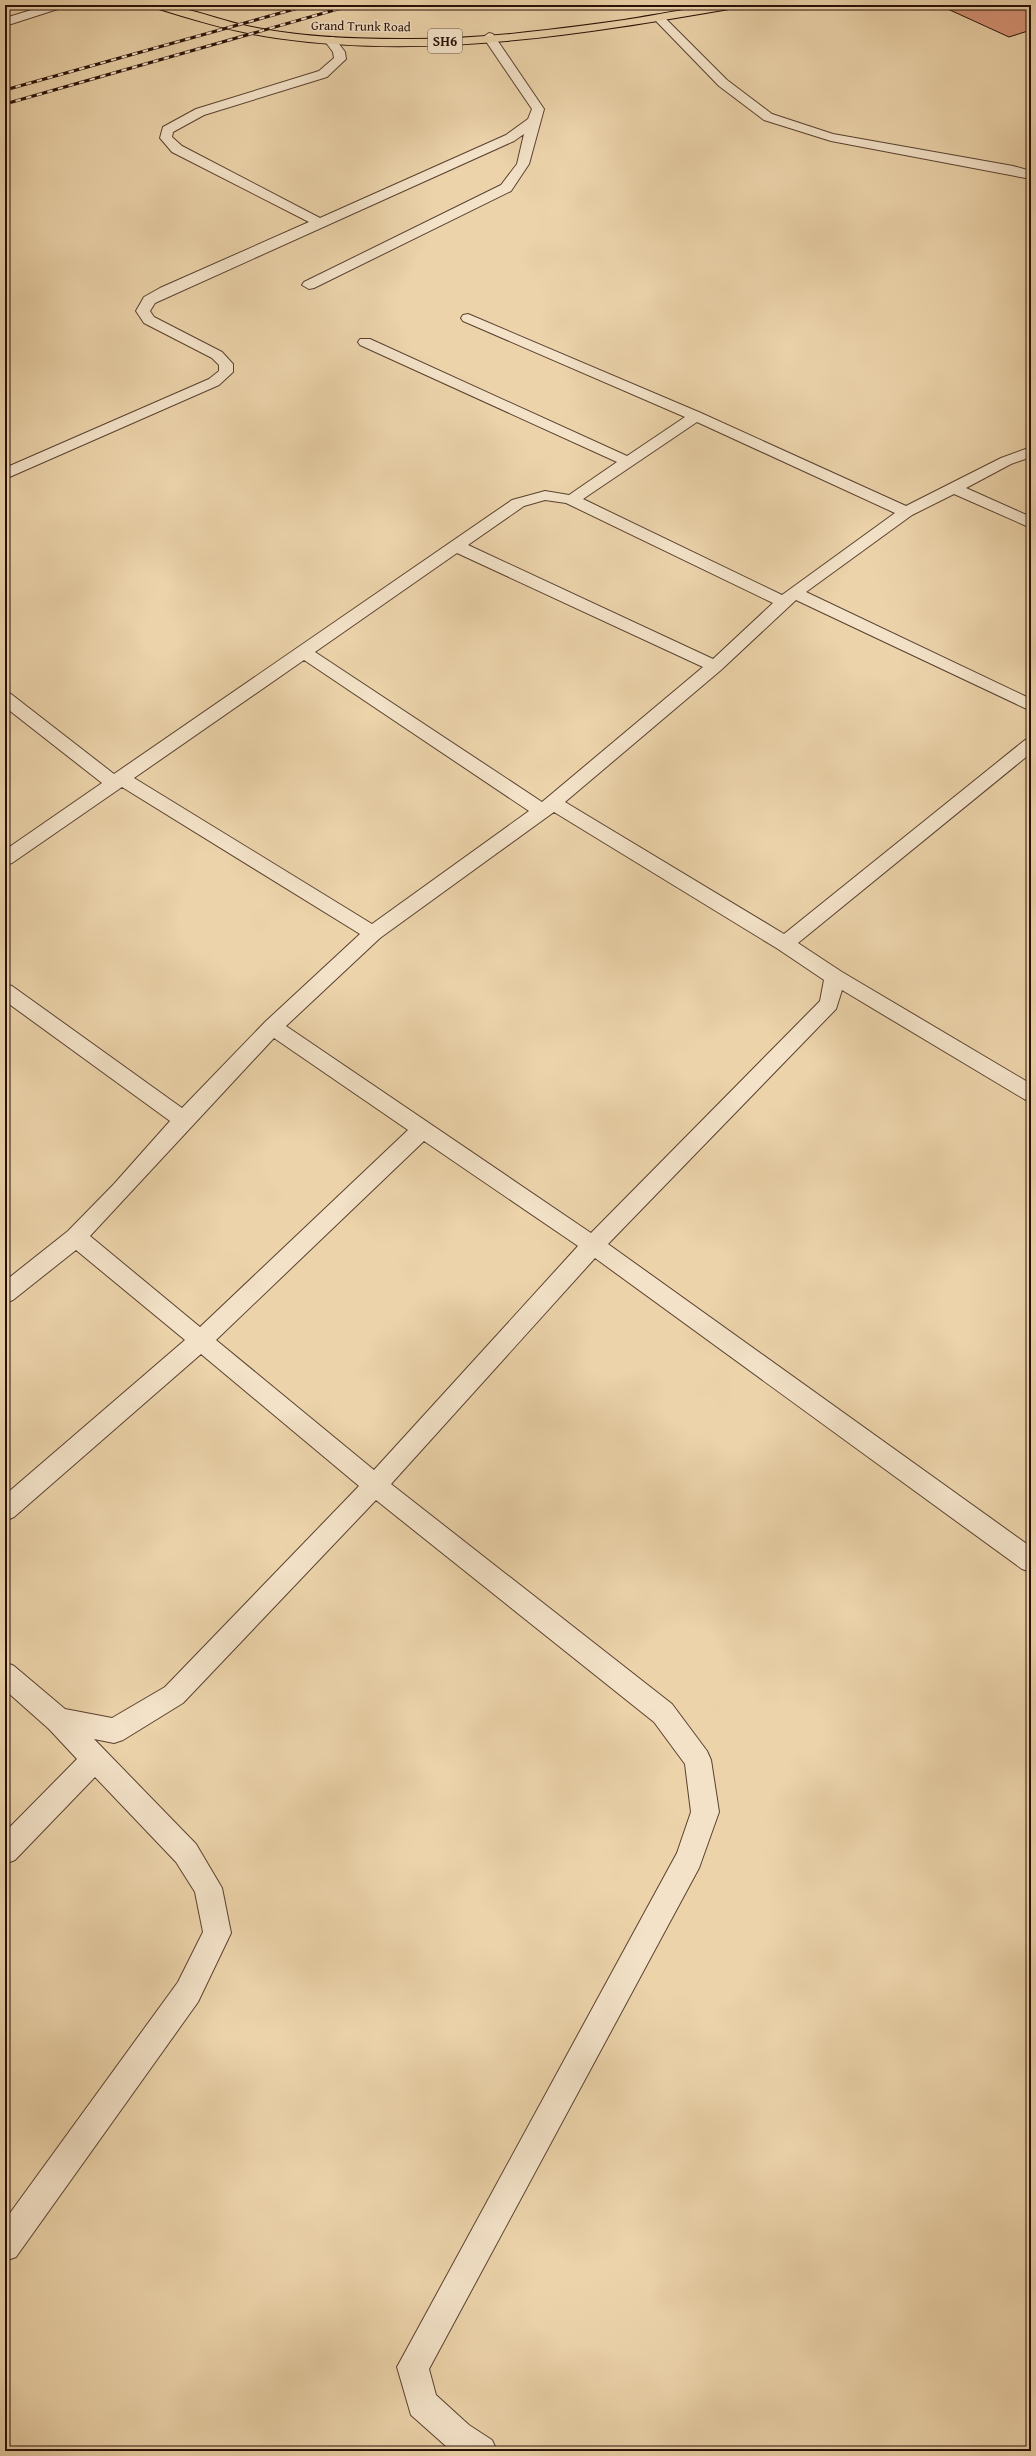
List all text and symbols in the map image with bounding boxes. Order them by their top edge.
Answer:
street label: Grand Trunk Road [311,16,411,36]
road number: SH6 [428,29,462,53]

